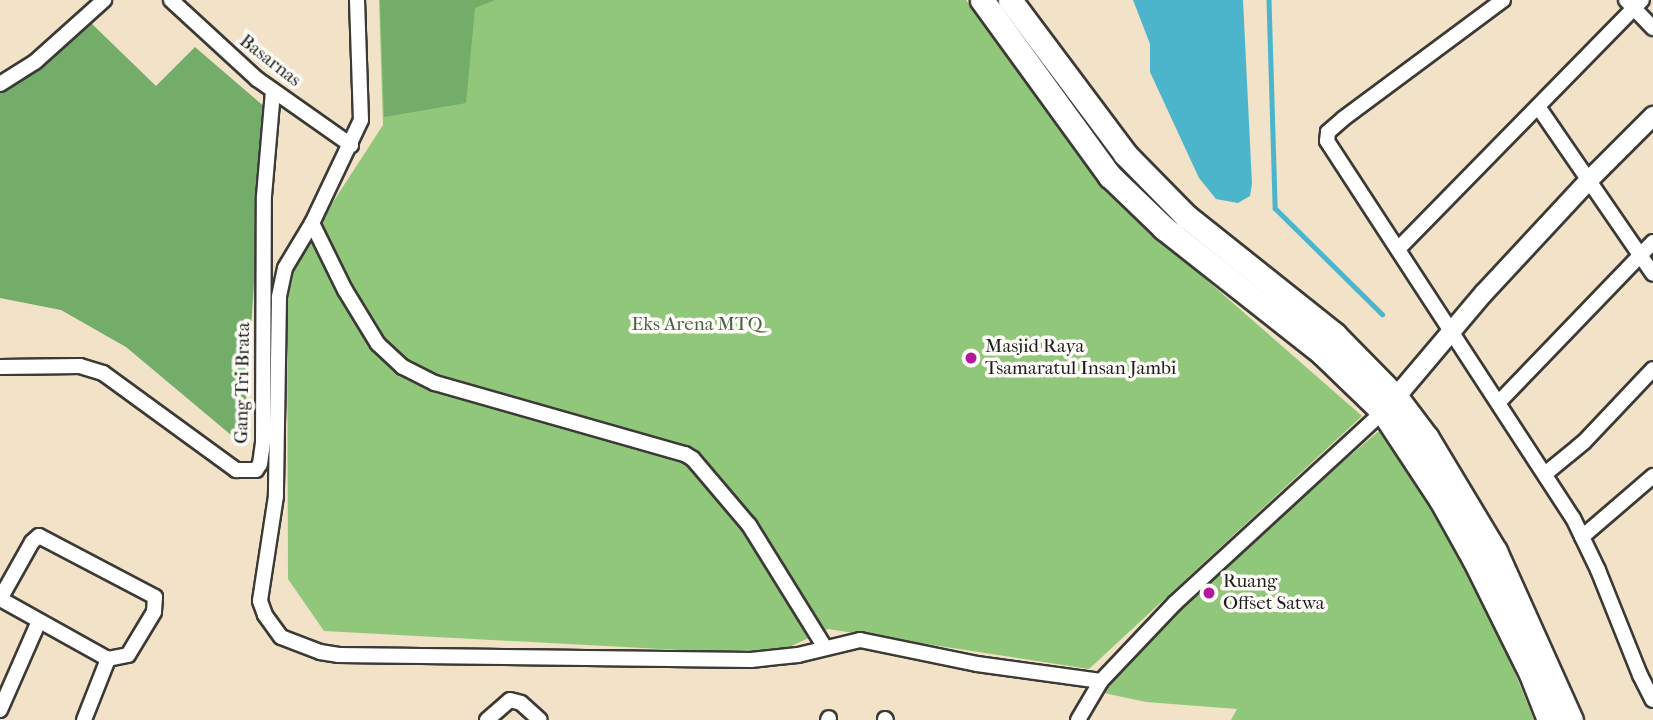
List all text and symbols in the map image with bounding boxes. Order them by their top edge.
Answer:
street label: Basarnas [235,30,305,92]
park label: Eks Arena MTQ [632,314,762,336]
street label: Gang Tri Brata [231,322,255,444]
place label: Masjid Raya Tsamaratul Insan Jambi [985,336,1176,380]
marker: Masjid Raya Tsamaratul Insan Jambi [963,350,979,366]
place label: Ruang Offset Satwa [1223,571,1325,615]
marker: Ruang Offset Satwa [1201,585,1217,601]

